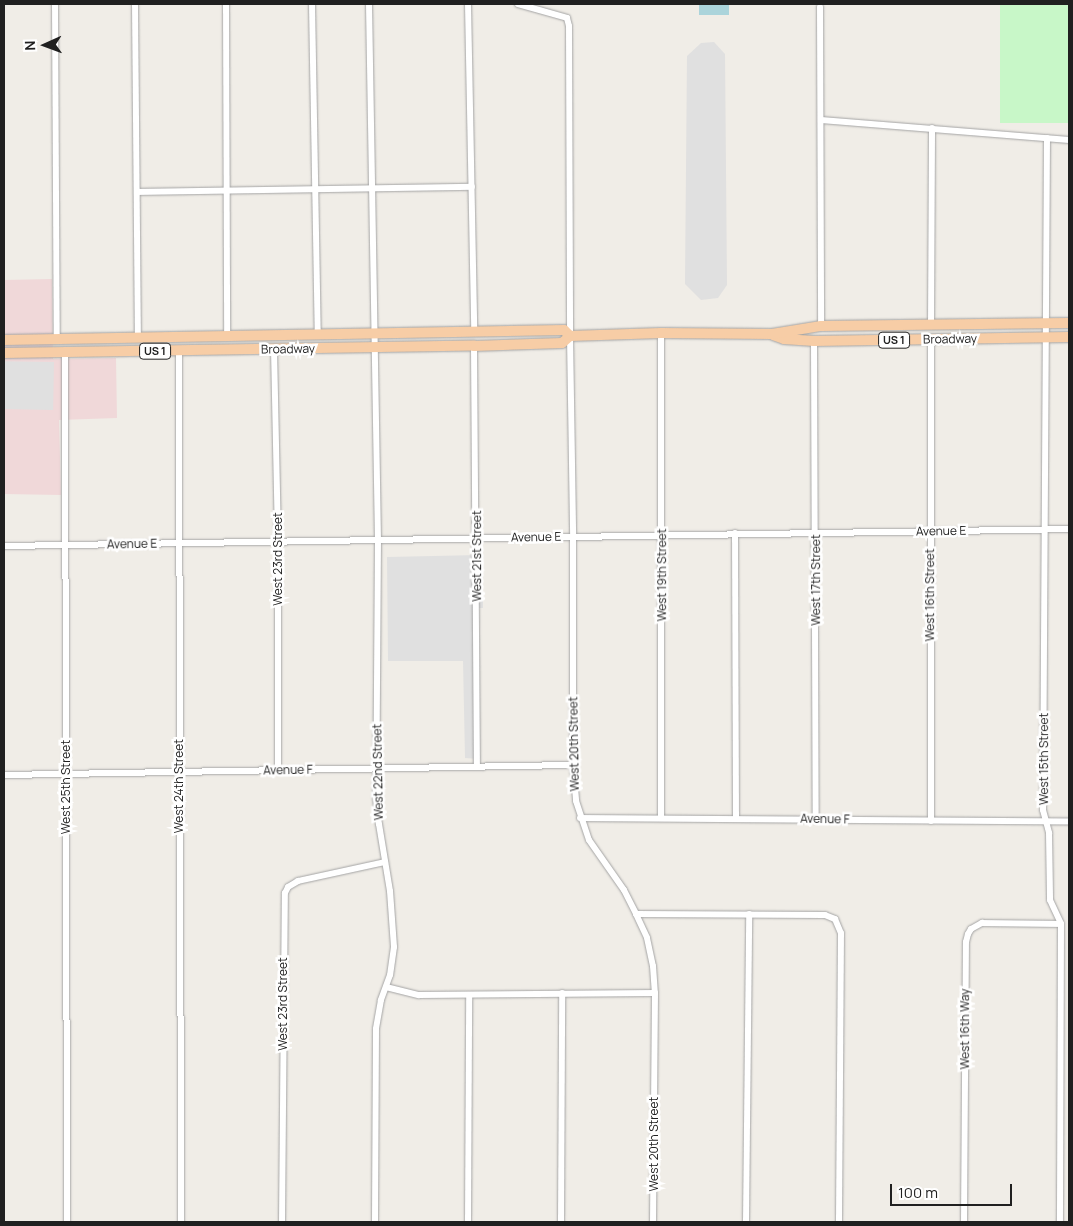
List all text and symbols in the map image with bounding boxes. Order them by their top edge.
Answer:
north arrow [20,20,70,70]
text: N [20,40,39,51]
street label: Broadway [923,331,977,347]
road number: US 1 [878,332,910,348]
street label: Broadway [261,341,315,357]
road number: US 1 [139,342,171,360]
street label: West 21st Street [470,510,484,602]
street label: West 23rd Street [271,512,285,606]
street label: Avenue E [916,523,966,539]
street label: Avenue E [511,529,561,545]
street label: West 19th Street [655,529,669,621]
street label: West 17th Street [809,534,823,626]
street label: Avenue E [107,536,157,552]
street label: West 16th Street [923,549,937,641]
street label: West 20th Street [566,696,582,792]
street label: West 15th Street [1037,713,1051,805]
street label: West 22nd Street [370,724,386,820]
street label: West 24th Street [172,739,186,833]
street label: West 25th Street [59,740,73,834]
street label: Avenue F [263,762,313,778]
street label: Avenue F [800,811,850,827]
street label: West 23rd Street [276,957,290,1051]
street label: West 16th Way [958,989,972,1069]
street label: West 20th Street [647,1097,661,1191]
scale bar [893,1174,1016,1206]
text: 100 m [898,1182,938,1203]

